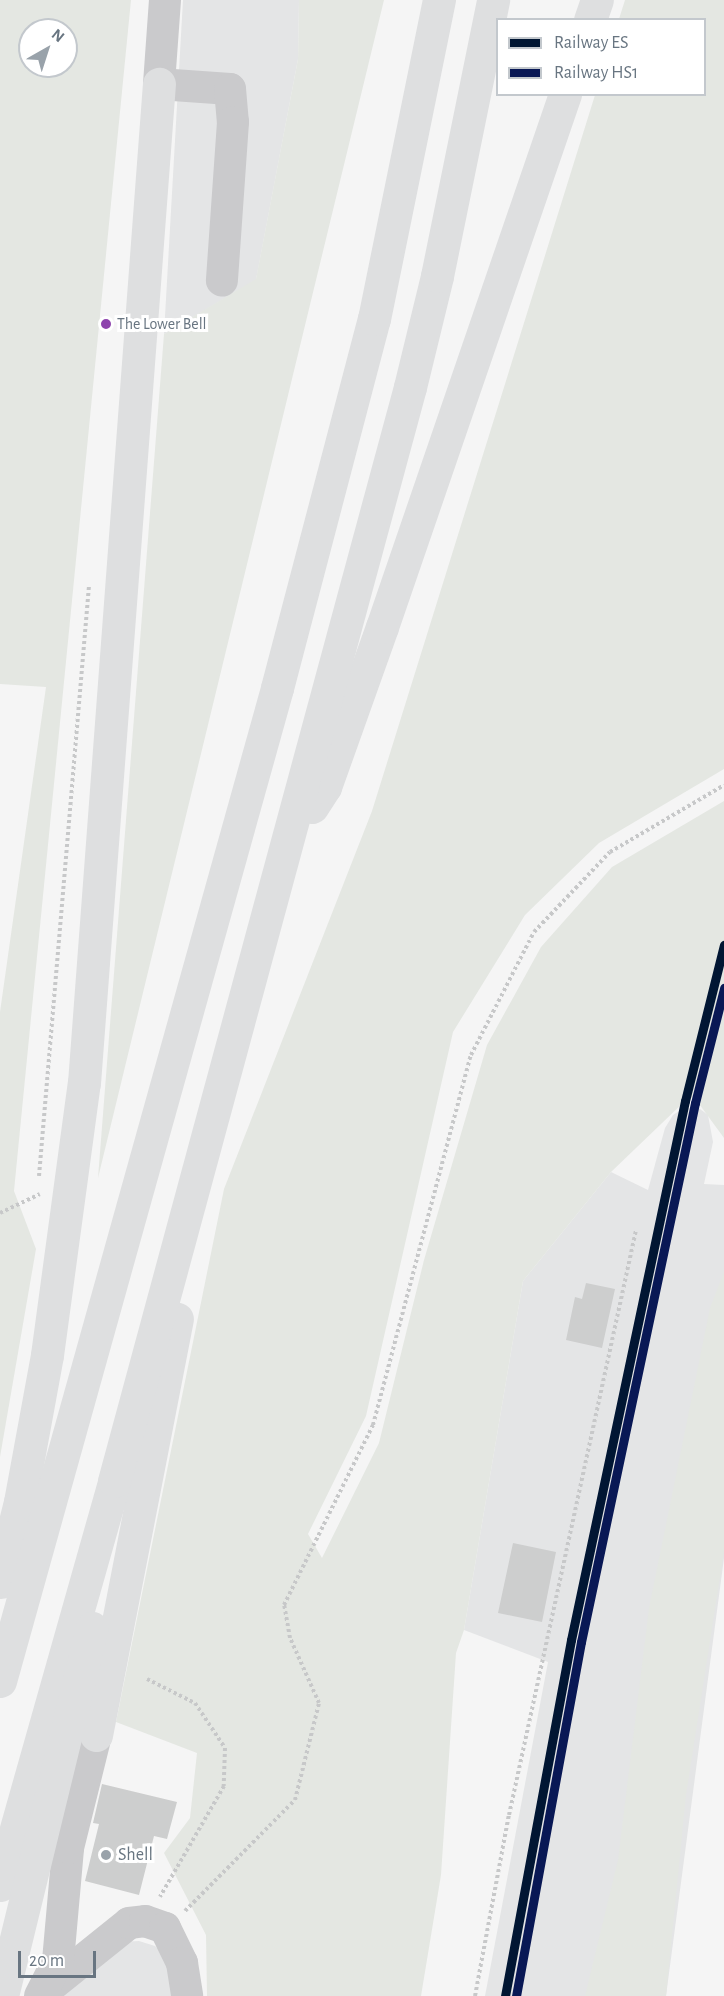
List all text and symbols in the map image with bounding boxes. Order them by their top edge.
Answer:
north arrow [18,18,78,78]
legend [496,18,706,96]
text: N [49,26,67,45]
text: Railway ES [554,34,628,52]
text: Railway HS1 [554,64,638,82]
place label: The Lower Bell [117,314,207,334]
marker: The Lower Bell [100,318,112,330]
place label: Shell [118,1844,153,1866]
marker: Shell [99,1848,113,1862]
scale bar [21,1939,99,1977]
text: 20 m [29,1952,64,1970]

